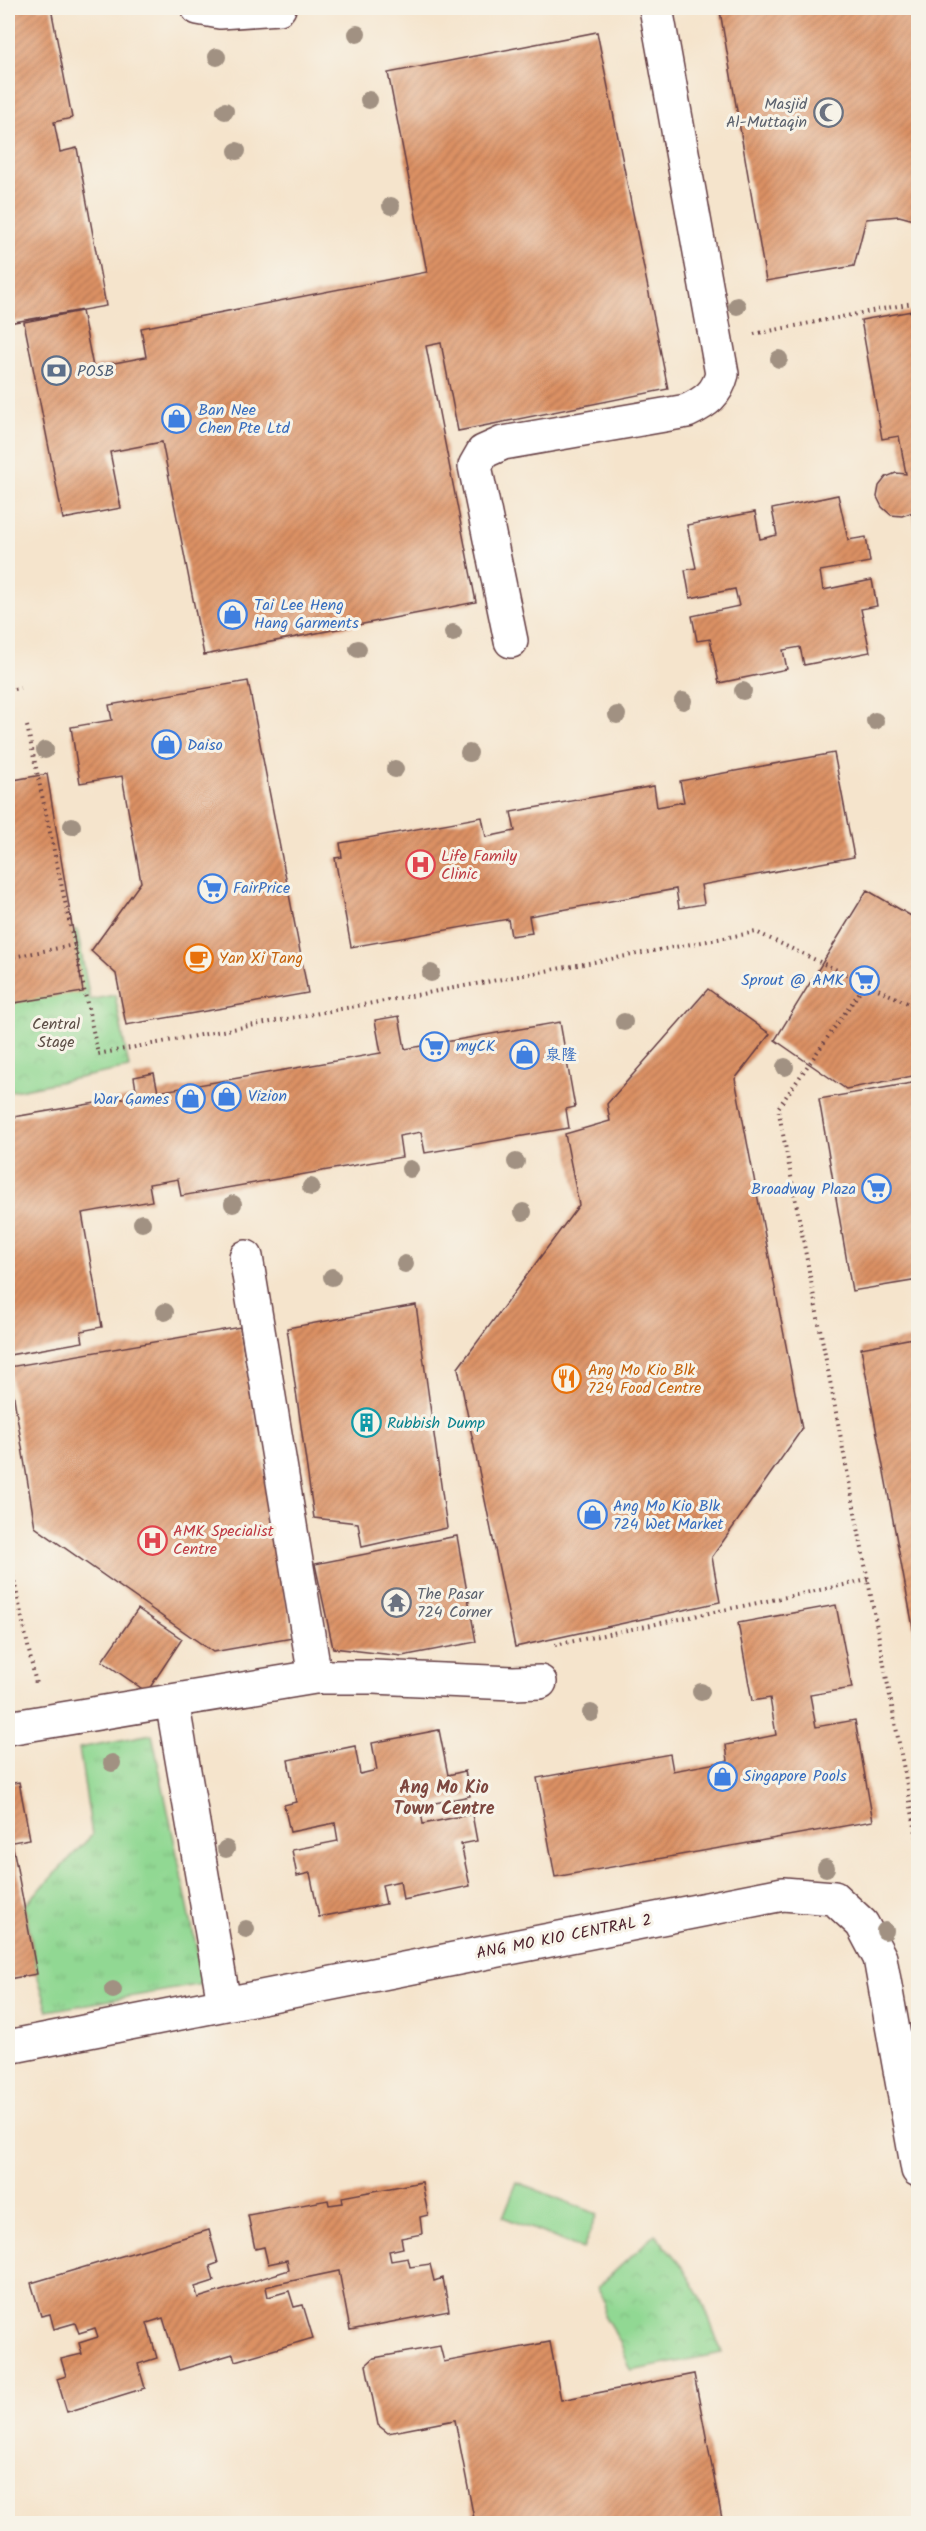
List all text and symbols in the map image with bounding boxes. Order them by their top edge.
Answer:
place label: Masjid Al-Muttaqin [726,92,808,135]
mosque icon: Masjid Al-Muttaqin [812,97,844,129]
bank icon: POSB [40,355,72,387]
place label: POSB [77,359,114,384]
place label: Ban Nee Chen Pte Ltd [198,398,291,441]
shop icon: Ban Nee Chen Pte Ltd [161,403,193,435]
place label: Tai Lee Heng Hang Garments [254,593,359,636]
shop icon: Tai Lee Heng Hang Garments [217,598,249,630]
shop icon: Daiso [150,729,182,761]
place label: Daiso [187,733,223,758]
place label: Life Family Clinic [441,844,518,887]
hospital icon: Life Family Clinic [404,849,436,881]
supermarket icon: FairPrice [196,872,228,904]
place label: FairPrice [233,876,290,901]
cafe icon: Yan Xi Tang [182,942,214,974]
place label: Yan Xi Tang [219,946,303,971]
supermarket icon: Sprout @ AMK [849,964,881,996]
place label: Sprout @ AMK [741,968,845,993]
park label: Central Stage [32,1012,80,1055]
supermarket icon: myCK [419,1030,451,1062]
place label: myCK [456,1034,496,1059]
shop icon: 泉隆 [508,1039,540,1071]
place label: 泉隆 [545,1043,577,1068]
shop icon: Vizion [211,1080,243,1112]
shop icon: War Games [174,1083,206,1115]
place label: Vizion [248,1084,287,1109]
place label: War Games [93,1087,169,1112]
supermarket icon: Broadway Plaza [861,1173,893,1205]
place label: Broadway Plaza [751,1177,856,1202]
place label: Ang Mo Kio Blk 724 Food Centre [588,1358,701,1401]
restaurant icon: Ang Mo Kio Blk 724 Food Centre [551,1363,583,1395]
building icon: Rubbish Dump [350,1407,382,1439]
place label: Rubbish Dump [387,1411,485,1436]
place label: Ang Mo Kio Blk 724 Wet Market [613,1494,724,1537]
shop icon: Ang Mo Kio Blk 724 Wet Market [576,1499,608,1531]
place label: AMK Specialist Centre [173,1519,275,1562]
hospital icon: AMK Specialist Centre [136,1524,168,1556]
place label: The Pasar 724 Corner [417,1582,494,1625]
temple icon: The Pasar 724 Corner [380,1587,412,1619]
shop icon: Singapore Pools [706,1760,738,1792]
place label: Singapore Pools [743,1764,847,1789]
district label: Ang Mo Kio Town Centre [394,1774,495,1824]
street label: ANG MO KIO CENTRAL 2 [474,1908,654,1966]

